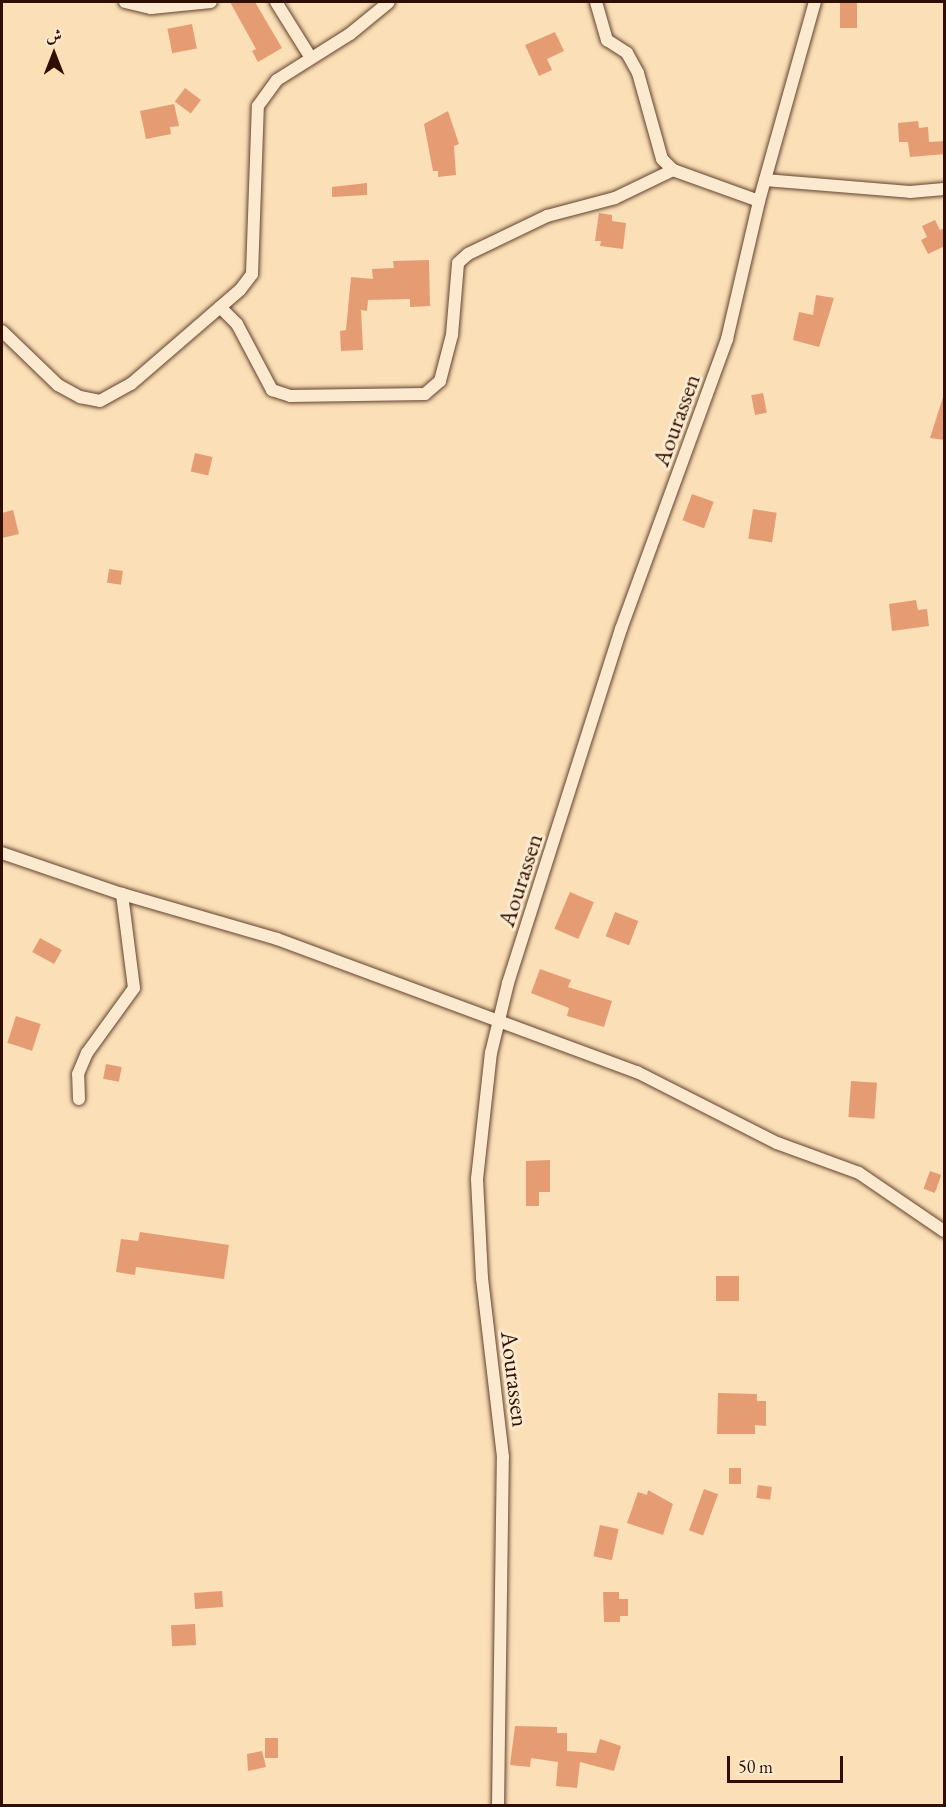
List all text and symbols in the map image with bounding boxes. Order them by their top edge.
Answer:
north arrow [24,24,84,84]
text: ش [46,25,62,46]
street label: Aourassen [646,370,706,470]
street label: Aourassen [491,830,549,930]
street label: Aourassen [495,1329,535,1429]
scale bar [730,1744,846,1782]
text: 50 m [738,1755,773,1778]

